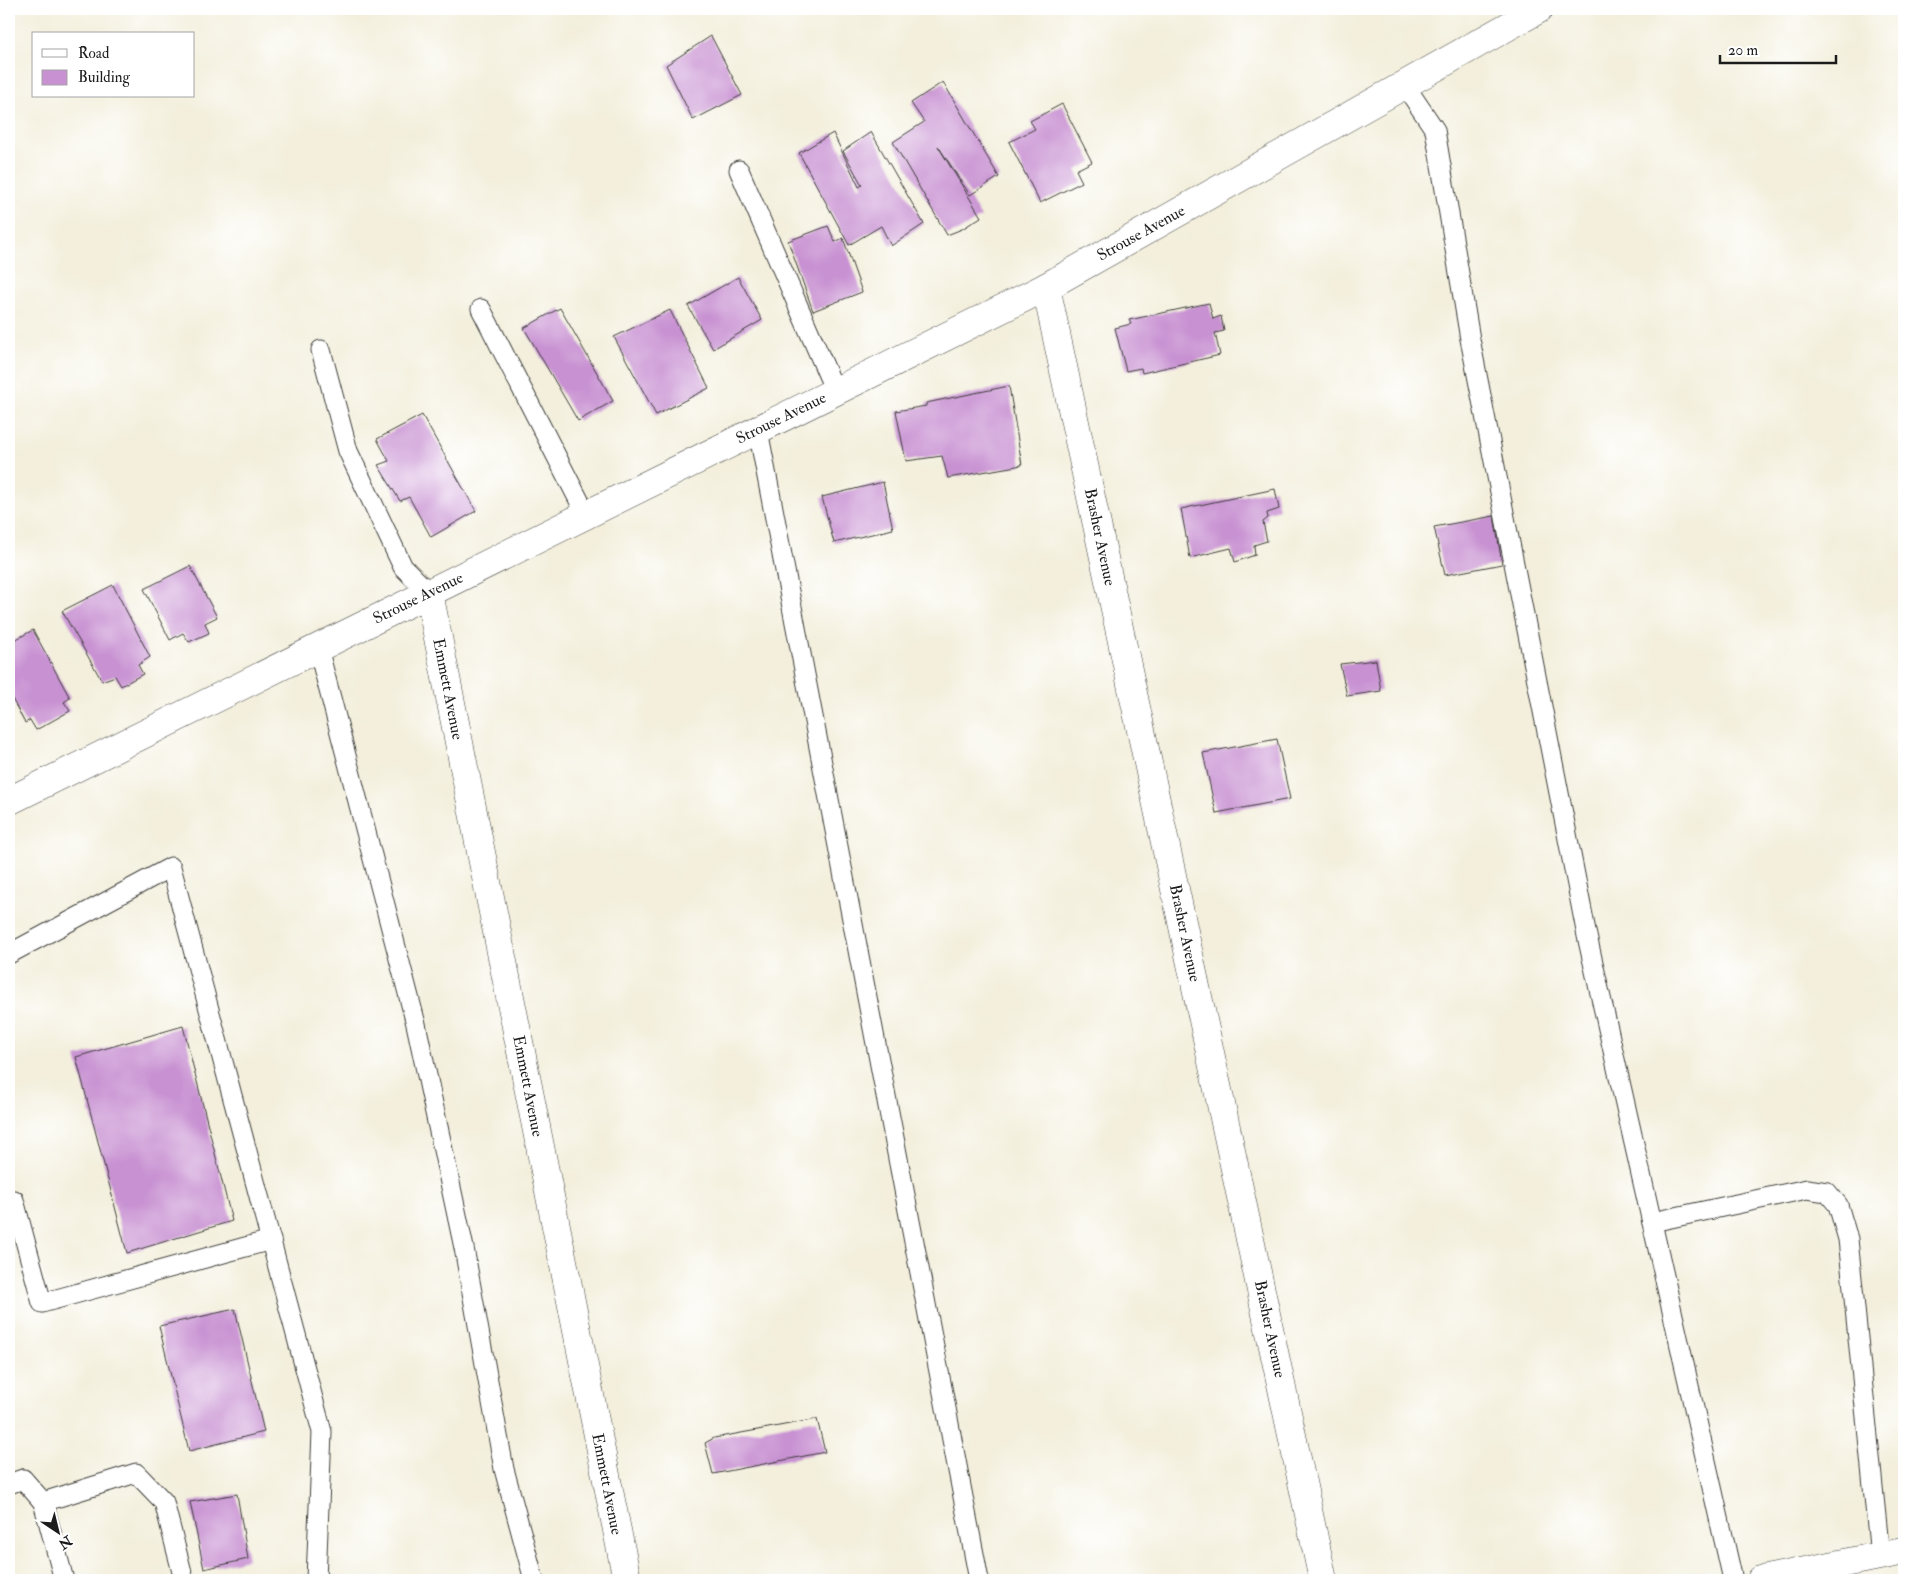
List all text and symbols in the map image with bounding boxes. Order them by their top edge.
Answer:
legend [32,32,195,98]
scale bar [1720,32,1837,64]
text: 20 m [1728,41,1758,60]
text: Road [78,44,110,63]
text: Building [78,68,130,87]
street label: Strouse Avenue [1093,200,1189,265]
street label: Strouse Avenue [733,387,830,448]
street label: Brasher Avenue [1080,486,1120,588]
street label: Strouse Avenue [370,567,467,628]
street label: Emmett Avenue [428,637,468,742]
street label: Brasher Avenue [1165,882,1205,984]
street label: Emmett Avenue [508,1034,548,1139]
street label: Brasher Avenue [1250,1278,1290,1380]
street label: Emmett Avenue [587,1432,627,1537]
north arrow [32,1506,82,1556]
text: N [55,1531,76,1553]

